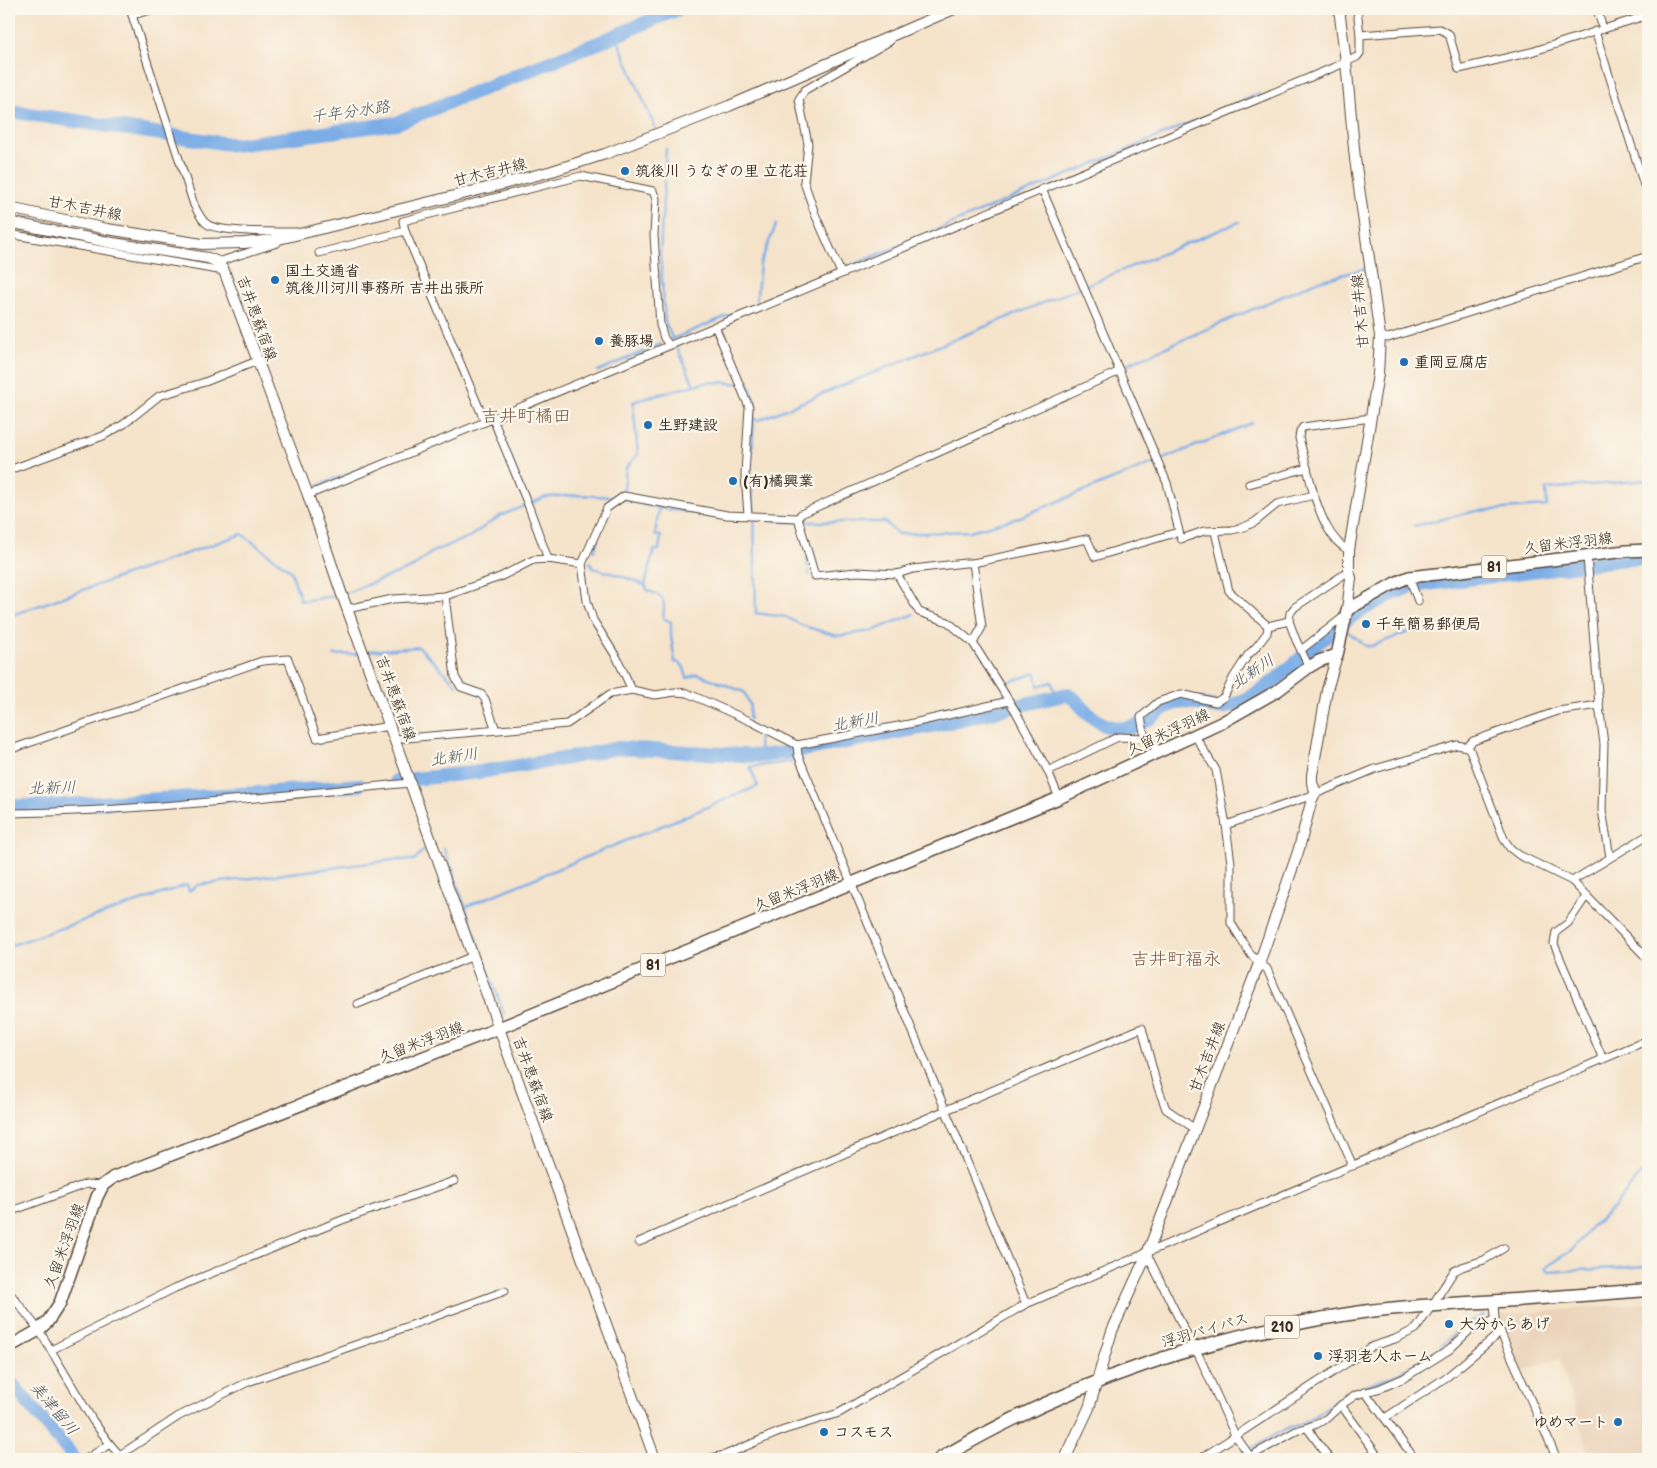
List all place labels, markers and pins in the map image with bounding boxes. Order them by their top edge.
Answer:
place label: 筑後川 うなぎの里 立花荘 [635,162,808,181]
marker: 筑後川 うなぎの里 立花荘 [619,165,631,177]
place label: 国土交通省 筑後川河川事務所 吉井出張所 [285,262,484,298]
marker: 国土交通省 筑後川河川事務所 吉井出張所 [269,274,281,286]
place label: 養豚場 [609,332,654,351]
marker: 養豚場 [593,335,605,347]
place label: 重岡豆腐店 [1414,353,1489,372]
marker: 重岡豆腐店 [1398,356,1410,368]
place label: 生野建設 [658,416,718,435]
marker: 生野建設 [642,419,654,431]
place label: (有)橘興業 [743,472,814,491]
marker: (有)橘興業 [727,475,739,487]
place label: 千年簡易郵便局 [1376,615,1481,634]
marker: 千年簡易郵便局 [1360,618,1372,630]
place label: 大分からあげ [1459,1315,1550,1334]
marker: 大分からあげ [1443,1318,1455,1330]
place label: 浮羽老人ホーム [1328,1347,1432,1366]
marker: 浮羽老人ホーム [1312,1350,1324,1362]
place label: ゆめマート [1533,1413,1608,1432]
marker: ゆめマート [1612,1416,1624,1428]
place label: コスモス [834,1423,893,1442]
marker: コスモス [818,1426,830,1438]

